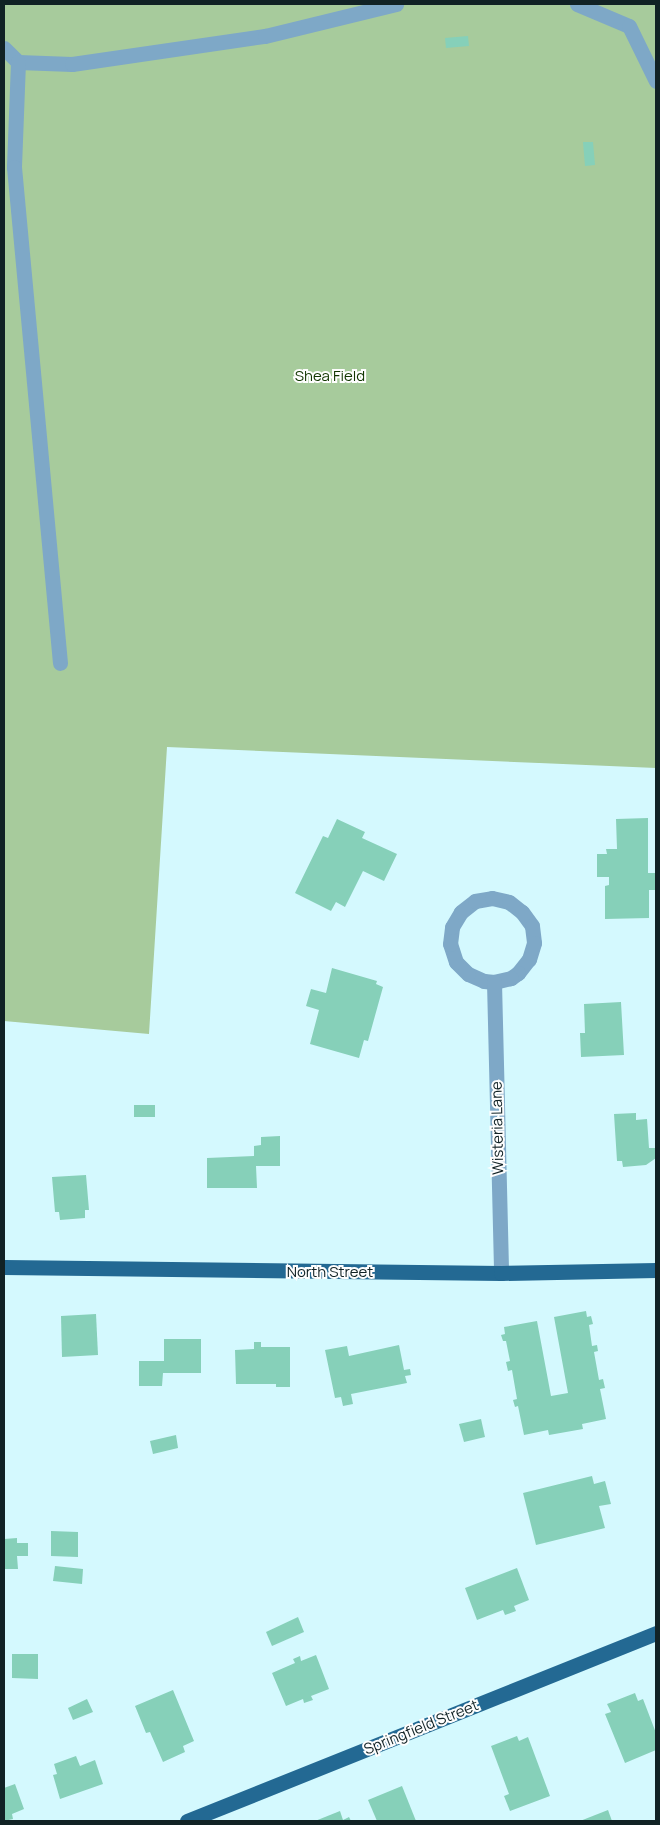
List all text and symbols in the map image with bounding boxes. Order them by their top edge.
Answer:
park label: Shea Field [295,367,365,385]
street label: Wisteria Lane [487,1081,507,1175]
street label: North Street [287,1263,373,1281]
street label: Springfield Street [361,1696,481,1758]

